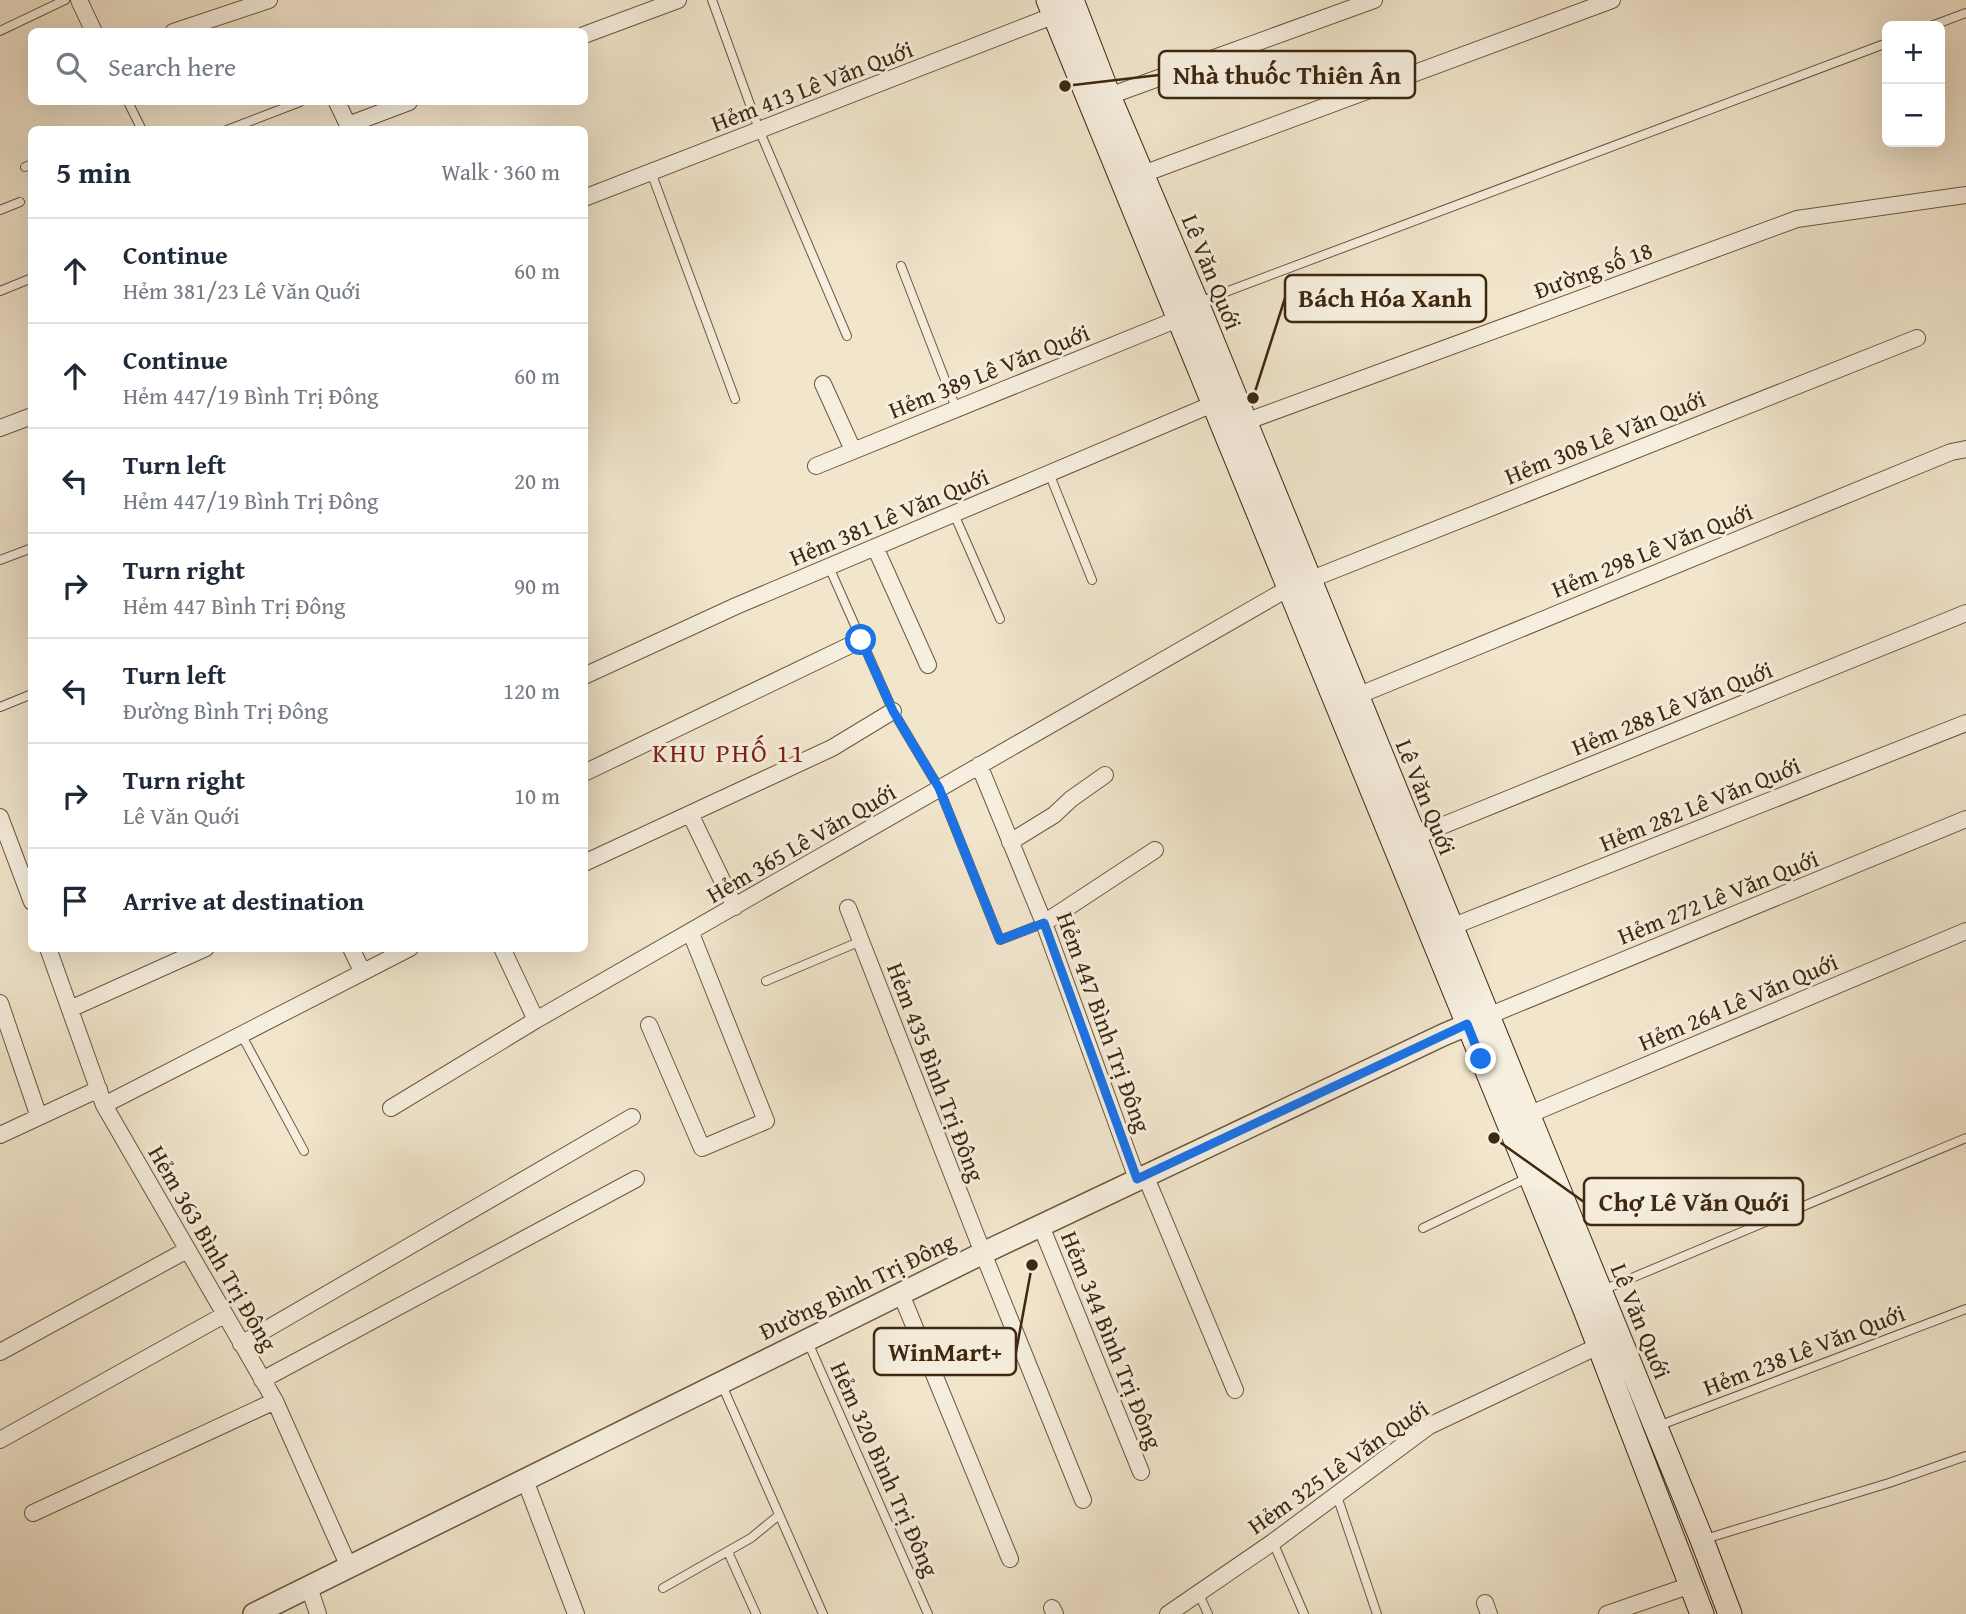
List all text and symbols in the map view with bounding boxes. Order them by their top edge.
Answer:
map controls [1882,21,1945,147]
button: + [1882,21,1945,84]
search box [28,28,588,105]
street label: Hẻm 413 Lê Văn Quới [706,31,918,141]
text: Search here [108,47,236,86]
icon: search [52,48,90,86]
callout: Nhà thuốc Thiên Ân [1159,51,1415,98]
text: Nhà thuốc Thiên Ân [1173,55,1402,94]
button: − [1882,84,1945,147]
text: 5 min [56,150,131,194]
text: Walk · 360 m [441,155,560,188]
street label: Lê Văn Quới [1173,209,1251,335]
street label: Đường số 18 [1529,232,1657,308]
text: Continue [123,235,228,274]
icon: ahead [56,252,94,290]
text: 60 m [514,254,560,287]
text: Hẻm 381/23 Lê Văn Quới [123,274,361,307]
callout: Bách Hóa Xanh [1285,275,1486,322]
text: Bách Hóa Xanh [1298,278,1472,317]
street label: Hẻm 389 Lê Văn Quới [883,315,1095,427]
text: Continue [123,340,228,379]
icon: ahead [56,357,94,395]
text: 60 m [514,359,560,392]
text: Hẻm 447/19 Bình Trị Đông [123,379,379,412]
street label: Hẻm 308 Lê Văn Quới [1499,381,1711,493]
text: Turn left [123,445,226,484]
street label: Hẻm 381 Lê Văn Quới [784,459,994,575]
icon: left [56,462,94,500]
text: 20 m [514,464,560,497]
text: Hẻm 447/19 Bình Trị Đông [123,484,379,517]
street label: Hẻm 298 Lê Văn Quới [1546,494,1758,606]
text: Turn right [123,550,245,589]
icon: right [56,567,94,605]
text: 90 m [514,569,560,602]
text: Hẻm 447 Bình Trị Đông [123,589,346,622]
route start [845,624,876,655]
street label: Hẻm 288 Lê Văn Quới [1566,652,1778,764]
text: Turn left [123,655,226,694]
icon: left [56,672,94,710]
text: 120 m [503,674,560,707]
text: Đường Bình Trị Đông [123,694,328,727]
district label: KHU PHỐ 11 [652,733,806,772]
street label: Lê Văn Quới [1387,734,1465,860]
street label: Hẻm 282 Lê Văn Quới [1594,748,1806,860]
text: Turn right [123,760,245,799]
street label: Hẻm 365 Lê Văn Quới [700,774,903,912]
icon: right [56,777,94,815]
text: 10 m [514,779,560,812]
text: Lê Văn Quới [123,799,240,832]
street label: Hẻm 272 Lê Văn Quới [1612,841,1824,953]
text: Arrive at destination [123,881,364,920]
icon: arrive [56,882,94,920]
street label: Hẻm 447 Bình Trị Đông [1048,907,1160,1137]
street label: Hẻm 264 Lê Văn Quới [1633,944,1843,1060]
street label: Hẻm 435 Bình Trị Đông [878,957,994,1187]
route end [1465,1043,1496,1074]
street label: Hẻm 363 Bình Trị Đông [140,1139,286,1357]
callout: Chợ Lê Văn Quới [1584,1178,1803,1225]
text: Chợ Lê Văn Quới [1599,1182,1789,1221]
street label: Đường Bình Trị Đông [753,1223,961,1349]
street label: Hẻm 344 Bình Trị Đông [1052,1226,1172,1454]
street label: Lê Văn Quới [1602,1258,1680,1384]
street label: Hẻm 238 Lê Văn Quới [1698,1295,1910,1405]
callout: WinMart+ [874,1328,1016,1375]
text: WinMart+ [888,1332,1002,1371]
street label: Hẻm 320 Bình Trị Đông [822,1356,948,1582]
street label: Hẻm 325 Lê Văn Quới [1240,1391,1436,1543]

